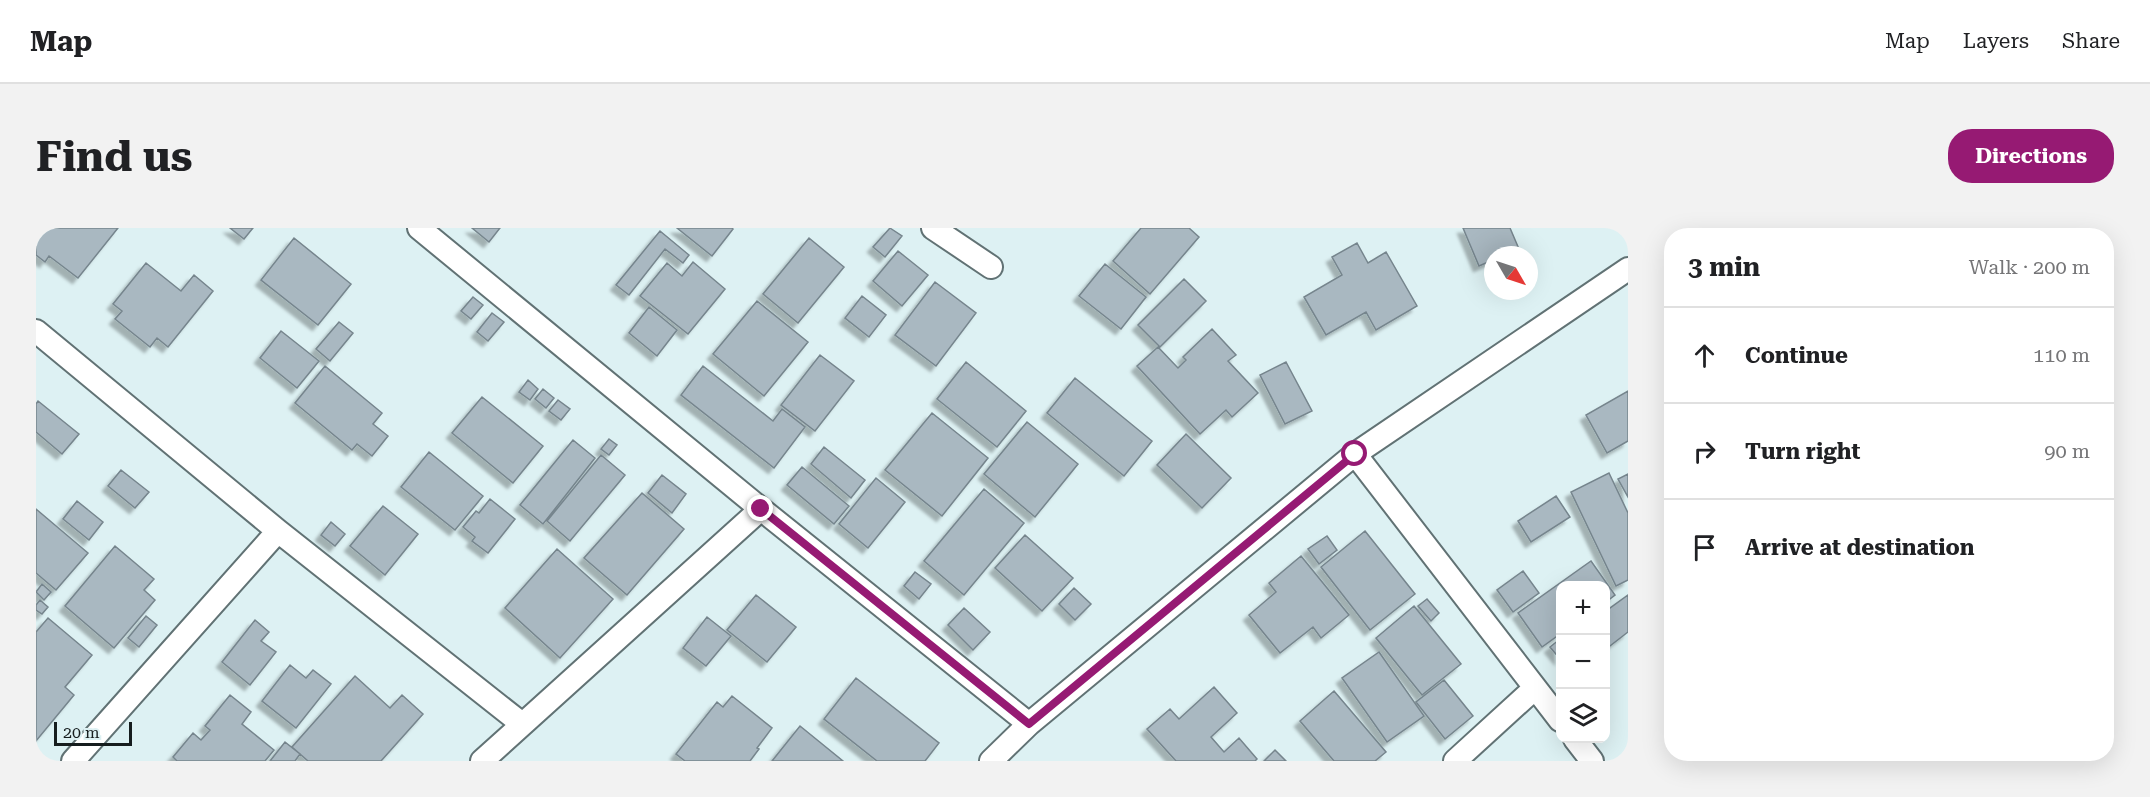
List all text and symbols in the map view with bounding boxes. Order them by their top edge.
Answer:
text: Map [30,25,92,58]
text: Map [1885,29,1930,53]
text: Layers [1963,29,2029,53]
text: Share [2062,29,2120,53]
button: Directions [1948,129,2114,183]
text: Find us [36,132,193,181]
north arrow [1484,246,1538,300]
text: 3 min [1688,252,1760,282]
text: Walk · 200 m [1969,255,2090,279]
icon: ahead [1688,339,1721,372]
text: Continue [1745,343,1848,368]
text: 110 m [2033,343,2090,367]
icon: right [1688,435,1721,468]
text: Turn right [1745,439,1860,464]
text: 90 m [2044,439,2090,463]
route start [1341,440,1367,466]
route end [747,495,773,521]
icon: arrive [1688,531,1721,564]
text: Arrive at destination [1745,535,1974,560]
map controls [1556,581,1610,743]
button: + [1556,581,1610,635]
button: − [1556,635,1610,689]
button: layers [1556,689,1610,743]
scale bar [54,719,132,746]
text: 20 m [63,723,100,742]

